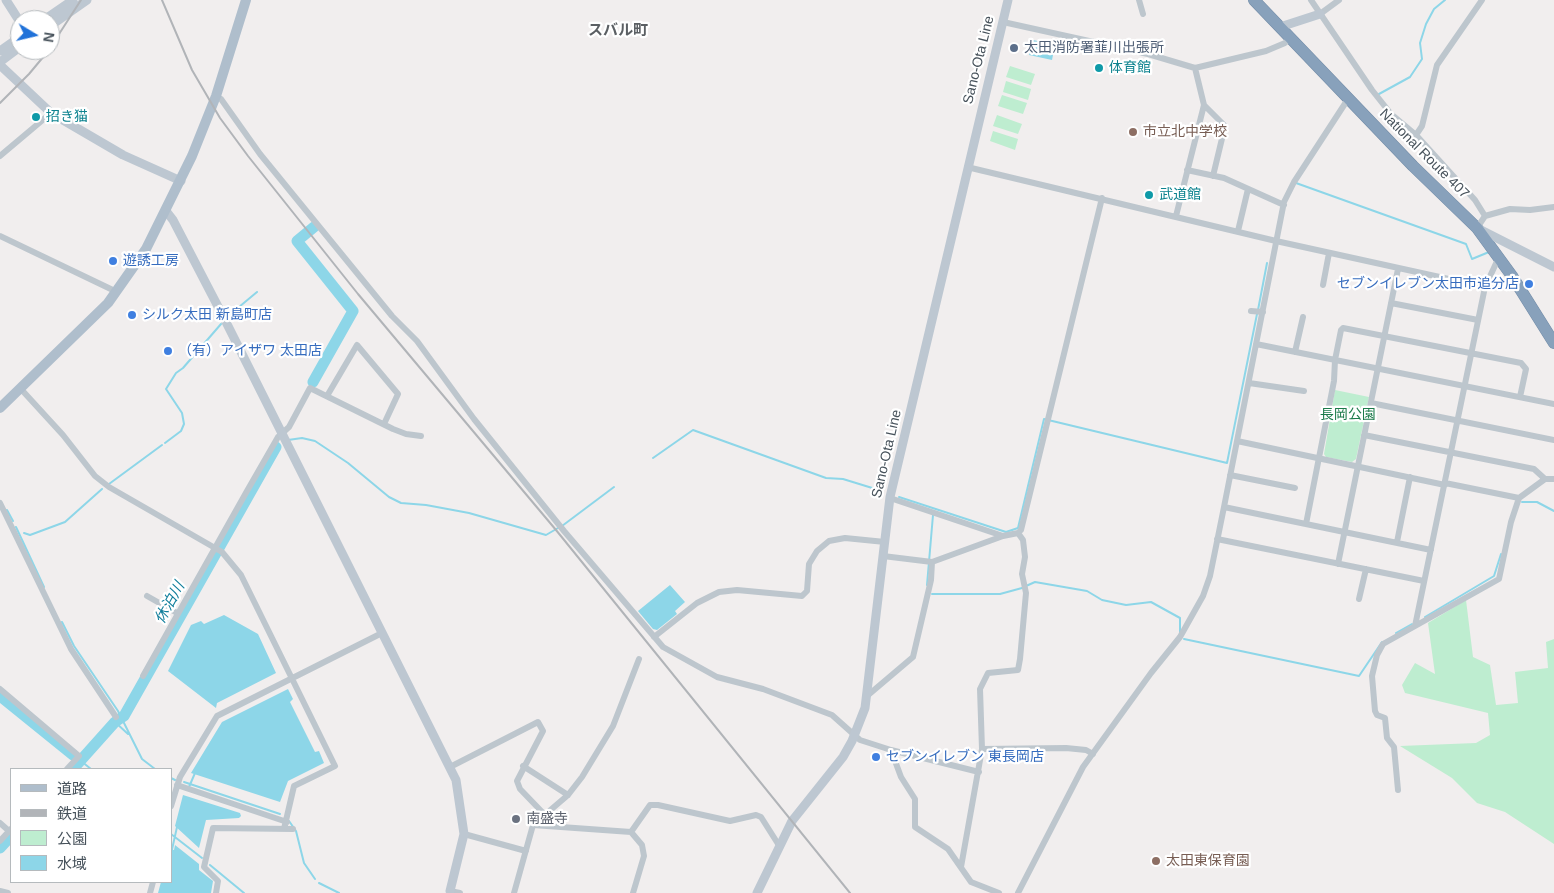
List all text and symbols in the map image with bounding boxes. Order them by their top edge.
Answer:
north arrow [10,10,60,60]
street label: Sano-Ota Line [960,14,998,106]
district label: スバル町 [588,22,648,40]
text: N [40,31,58,43]
place label: 太田消防署韮川出張所 [1024,40,1164,56]
marker: 太田消防署韮川出張所 [1008,42,1020,54]
place label: 体育館 [1109,60,1151,76]
marker: 体育館 [1093,62,1105,74]
street label: National Route 407 [1376,106,1472,202]
place label: 招き猫 [46,109,88,125]
marker: 招き猫 [30,111,42,123]
place label: 市立北中学校 [1143,124,1227,140]
marker: 市立北中学校 [1127,126,1139,138]
place label: 武道館 [1159,187,1201,203]
marker: 武道館 [1143,189,1155,201]
place label: 遊誘工房 [123,253,179,269]
marker: 遊誘工房 [107,255,119,267]
place label: セブンイレブン太田市追分店 [1337,276,1519,292]
marker: セブンイレブン太田市追分店 [1523,278,1535,290]
place label: シルク太田 新島町店 [142,307,272,323]
marker: シルク太田 新島町店 [126,309,138,321]
place label: （有）アイザワ 太田店 [178,343,322,359]
marker: （有）アイザワ 太田店 [162,345,174,357]
park label: 長岡公園 [1320,407,1376,423]
street label: Sano-Ota Line [869,408,905,500]
water label: 休泊川 [151,579,189,627]
place label: セブンイレブン 東長岡店 [886,749,1044,765]
marker: セブンイレブン 東長岡店 [870,751,882,763]
legend [10,768,172,883]
text: 道路 [57,780,87,797]
text: 鉄道 [57,805,87,822]
place label: 南盛寺 [526,811,568,827]
marker: 南盛寺 [510,813,522,825]
text: 公園 [57,830,87,847]
place label: 太田東保育園 [1166,853,1250,869]
text: 水域 [57,855,87,872]
marker: 太田東保育園 [1150,855,1162,867]

